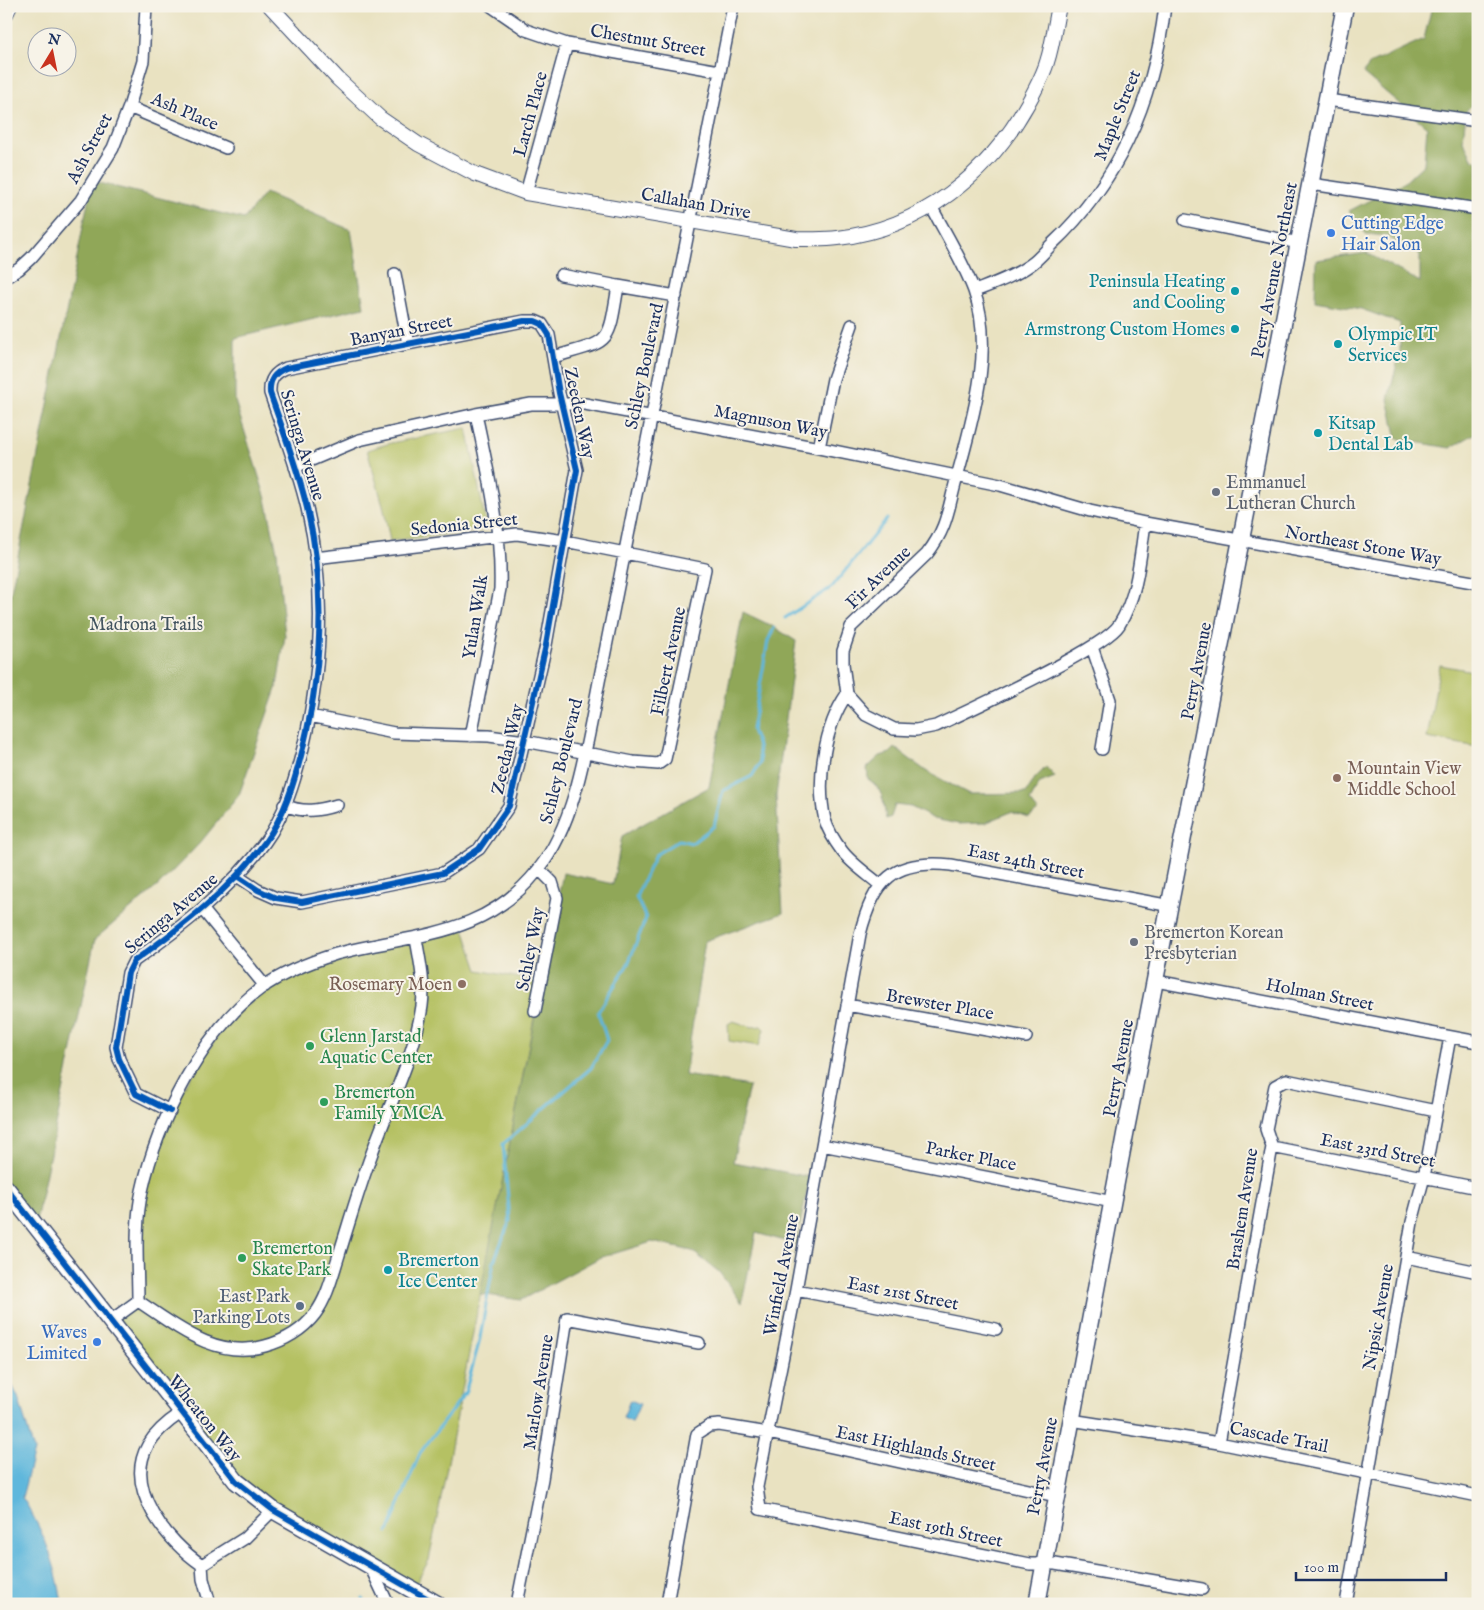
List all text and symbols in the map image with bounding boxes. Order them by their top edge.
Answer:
street label: Chestnut Street [588,20,707,63]
north arrow [28,28,78,78]
text: N [46,30,62,50]
street label: Maple Street [1090,67,1147,164]
street label: Larch Place [509,69,554,160]
street label: Ash Place [146,88,222,137]
street label: Ash Street [62,109,118,189]
street label: Perry Avenue Northeast [1247,180,1304,360]
street label: Callahan Drive [639,184,752,225]
place label: Cutting Edge Hair Salon [1341,213,1444,257]
marker: Cutting Edge Hair Salon [1325,227,1337,239]
place label: Peninsula Heating and Cooling [1089,271,1225,315]
marker: Peninsula Heating and Cooling [1229,285,1241,297]
street label: Schley Boulevard [621,301,670,431]
street label: Banyan Street [348,310,454,353]
place label: Armstrong Custom Homes [1024,319,1225,342]
marker: Armstrong Custom Homes [1229,323,1241,335]
place label: Olympic IT Services [1348,324,1437,368]
marker: Olympic IT Services [1332,338,1344,350]
street label: Zeeden Way [558,365,599,461]
street label: Seringa Avenue [274,387,329,504]
street label: Magnuson Way [712,400,830,445]
place label: Kitsap Dental Lab [1328,413,1414,457]
marker: Kitsap Dental Lab [1312,427,1324,439]
place label: Emmanuel Lutheran Church [1226,472,1356,516]
marker: Emmanuel Lutheran Church [1210,486,1222,498]
street label: Sedonia Street [409,508,519,543]
street label: Northeast Stone Way [1283,521,1443,572]
street label: Fir Avenue [842,541,916,615]
street label: Yulan Walk [458,573,495,661]
street label: Filbert Avenue [647,605,692,718]
park label: Madrona Trails [89,614,203,637]
street label: Perry Avenue [1177,620,1218,722]
street label: Schley Boulevard [536,696,589,826]
street label: Zeedan Way [487,702,530,797]
place label: Mountain View Middle School [1347,758,1462,802]
marker: Mountain View Middle School [1331,772,1343,784]
street label: East 24th Street [965,840,1086,885]
street label: Seringa Avenue [121,868,223,960]
street label: Schley Way [512,905,551,993]
place label: Bremerton Korean Presbyterian [1144,922,1284,966]
marker: Bremerton Korean Presbyterian [1128,936,1140,948]
place label: Rosemary Moen [329,974,452,997]
street label: Holman Street [1264,974,1376,1017]
marker: Rosemary Moen [456,978,468,990]
street label: Brewster Place [884,985,995,1026]
street label: Perry Avenue [1099,1017,1140,1119]
place label: Glenn Jarstad Aquatic Center [319,1026,433,1070]
marker: Glenn Jarstad Aquatic Center [304,1040,316,1052]
place label: Bremerton Family YMCA [334,1082,444,1126]
marker: Bremerton Family YMCA [318,1096,330,1108]
street label: East 23rd Street [1318,1129,1437,1174]
street label: Parker Place [923,1137,1018,1178]
street label: Brashem Avenue [1222,1147,1264,1272]
street label: Winfield Avenue [759,1212,806,1338]
place label: Bremerton Skate Park [252,1238,333,1282]
place label: Bremerton Ice Center [398,1250,479,1294]
marker: Bremerton Skate Park [236,1252,248,1264]
street label: Nipsic Avenue [1359,1262,1400,1372]
marker: Bremerton Ice Center [382,1264,394,1276]
street label: East 21st Street [845,1272,960,1317]
place label: East Park Parking Lots [192,1286,290,1330]
marker: East Park Parking Lots [294,1300,306,1312]
place label: Waves Limited [27,1322,87,1366]
street label: Marlow Avenue [519,1333,560,1452]
marker: Waves Limited [91,1336,103,1348]
street label: Wheaton Way [162,1371,246,1467]
street label: Perry Avenue [1023,1415,1064,1517]
street label: Cascade Trail [1227,1418,1330,1459]
street label: East Highlands Street [833,1421,998,1478]
street label: East 19th Street [887,1507,1005,1554]
scale bar [1296,1550,1446,1582]
text: 100 m [1304,1558,1340,1577]

